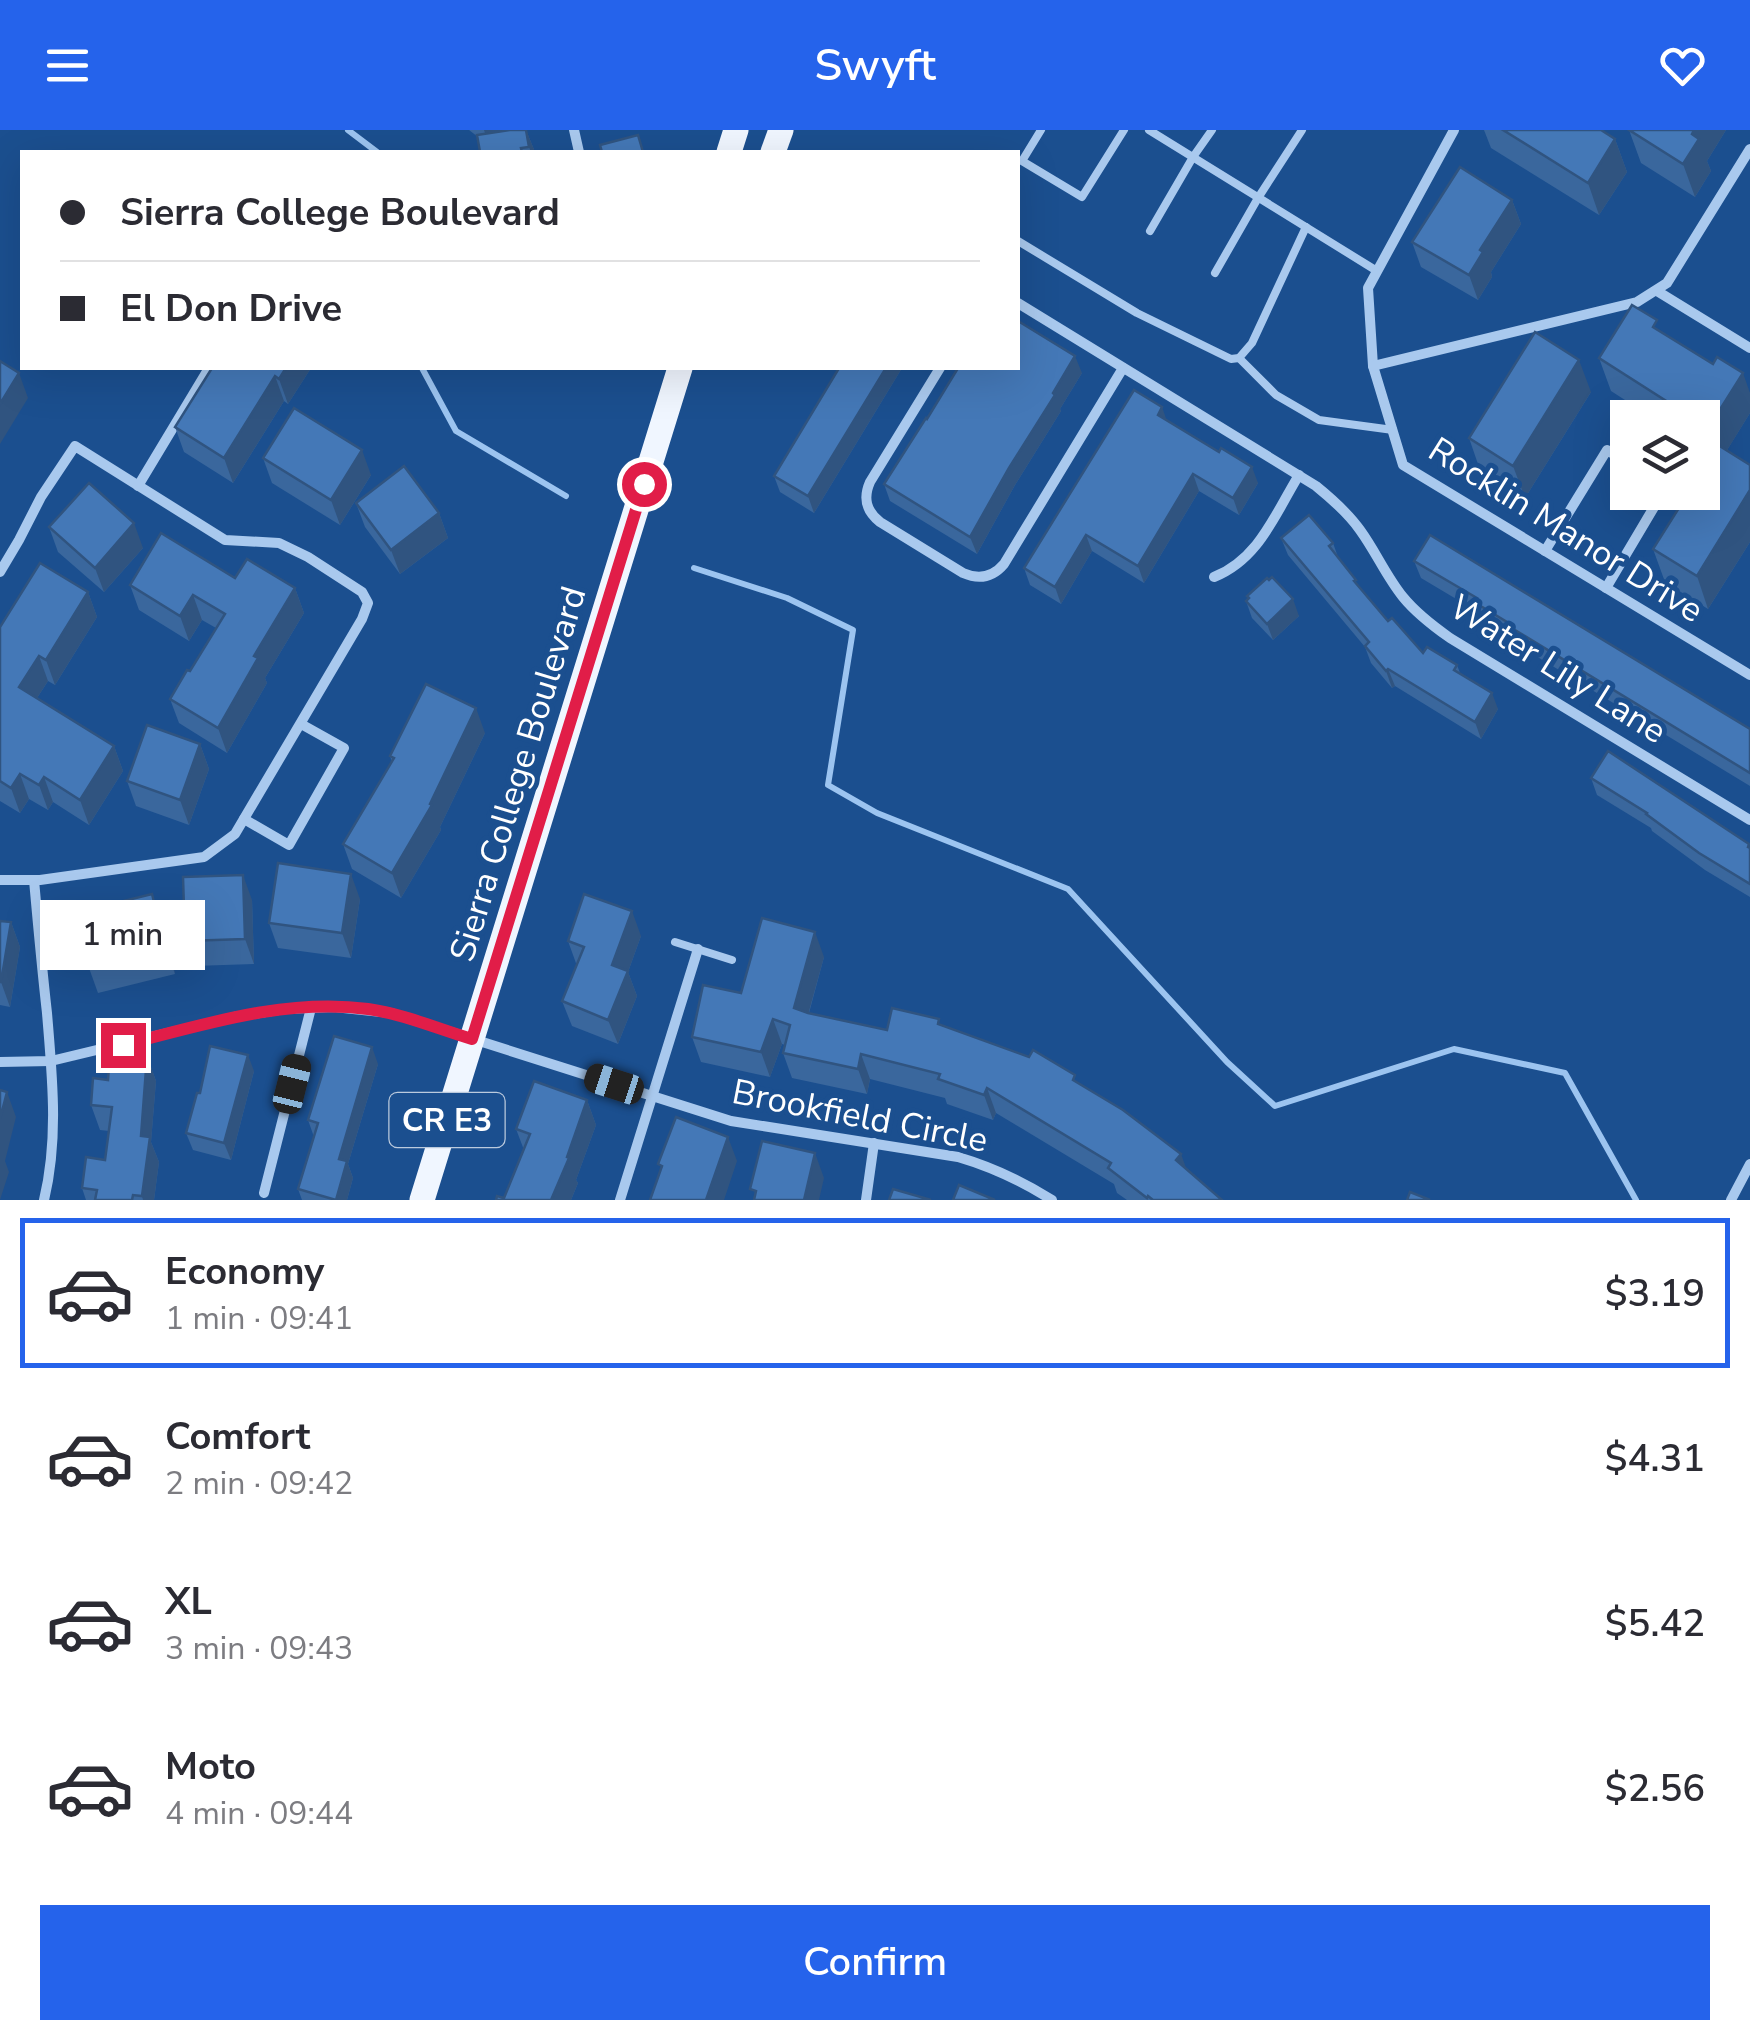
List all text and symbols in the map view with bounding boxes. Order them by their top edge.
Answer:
text: Swyft [814,35,936,96]
icon: menu [40,38,95,93]
icon: heart [1655,38,1710,93]
text: Sierra College Boulevard [120,187,560,238]
text: El Don Drive [120,283,342,334]
map controls [1610,400,1720,510]
button: layers [1610,400,1720,510]
street label: Rocklin Manor Drive [1420,426,1712,634]
route start [622,462,667,507]
street label: Sierra College Boulevard [439,581,597,967]
street label: Water Lily Lane [1441,584,1675,754]
callout: 1 min [41,900,206,970]
text: 1 min [82,913,163,956]
route end [101,1023,146,1068]
car [270,1051,314,1117]
car [581,1060,647,1108]
street label: Brookfield Circle [728,1068,992,1164]
road number: CR E3 [390,1093,504,1147]
text: Economy [165,1246,324,1297]
icon: car [45,1248,135,1338]
text: $3.19 [1605,1268,1705,1319]
text: 1 min · 09:41 [165,1297,353,1340]
text: Comfort [165,1411,310,1462]
icon: car [45,1413,135,1503]
text: $4.31 [1605,1433,1705,1484]
text: 2 min · 09:42 [165,1462,353,1505]
text: XL [165,1576,212,1627]
icon: car [45,1578,135,1668]
text: $5.42 [1605,1598,1705,1649]
text: 3 min · 09:43 [165,1627,353,1670]
text: Moto [165,1741,256,1792]
icon: car [45,1743,135,1833]
text: $2.56 [1605,1763,1705,1814]
text: 4 min · 09:44 [165,1792,353,1835]
button: Confirm [40,1905,1710,2020]

